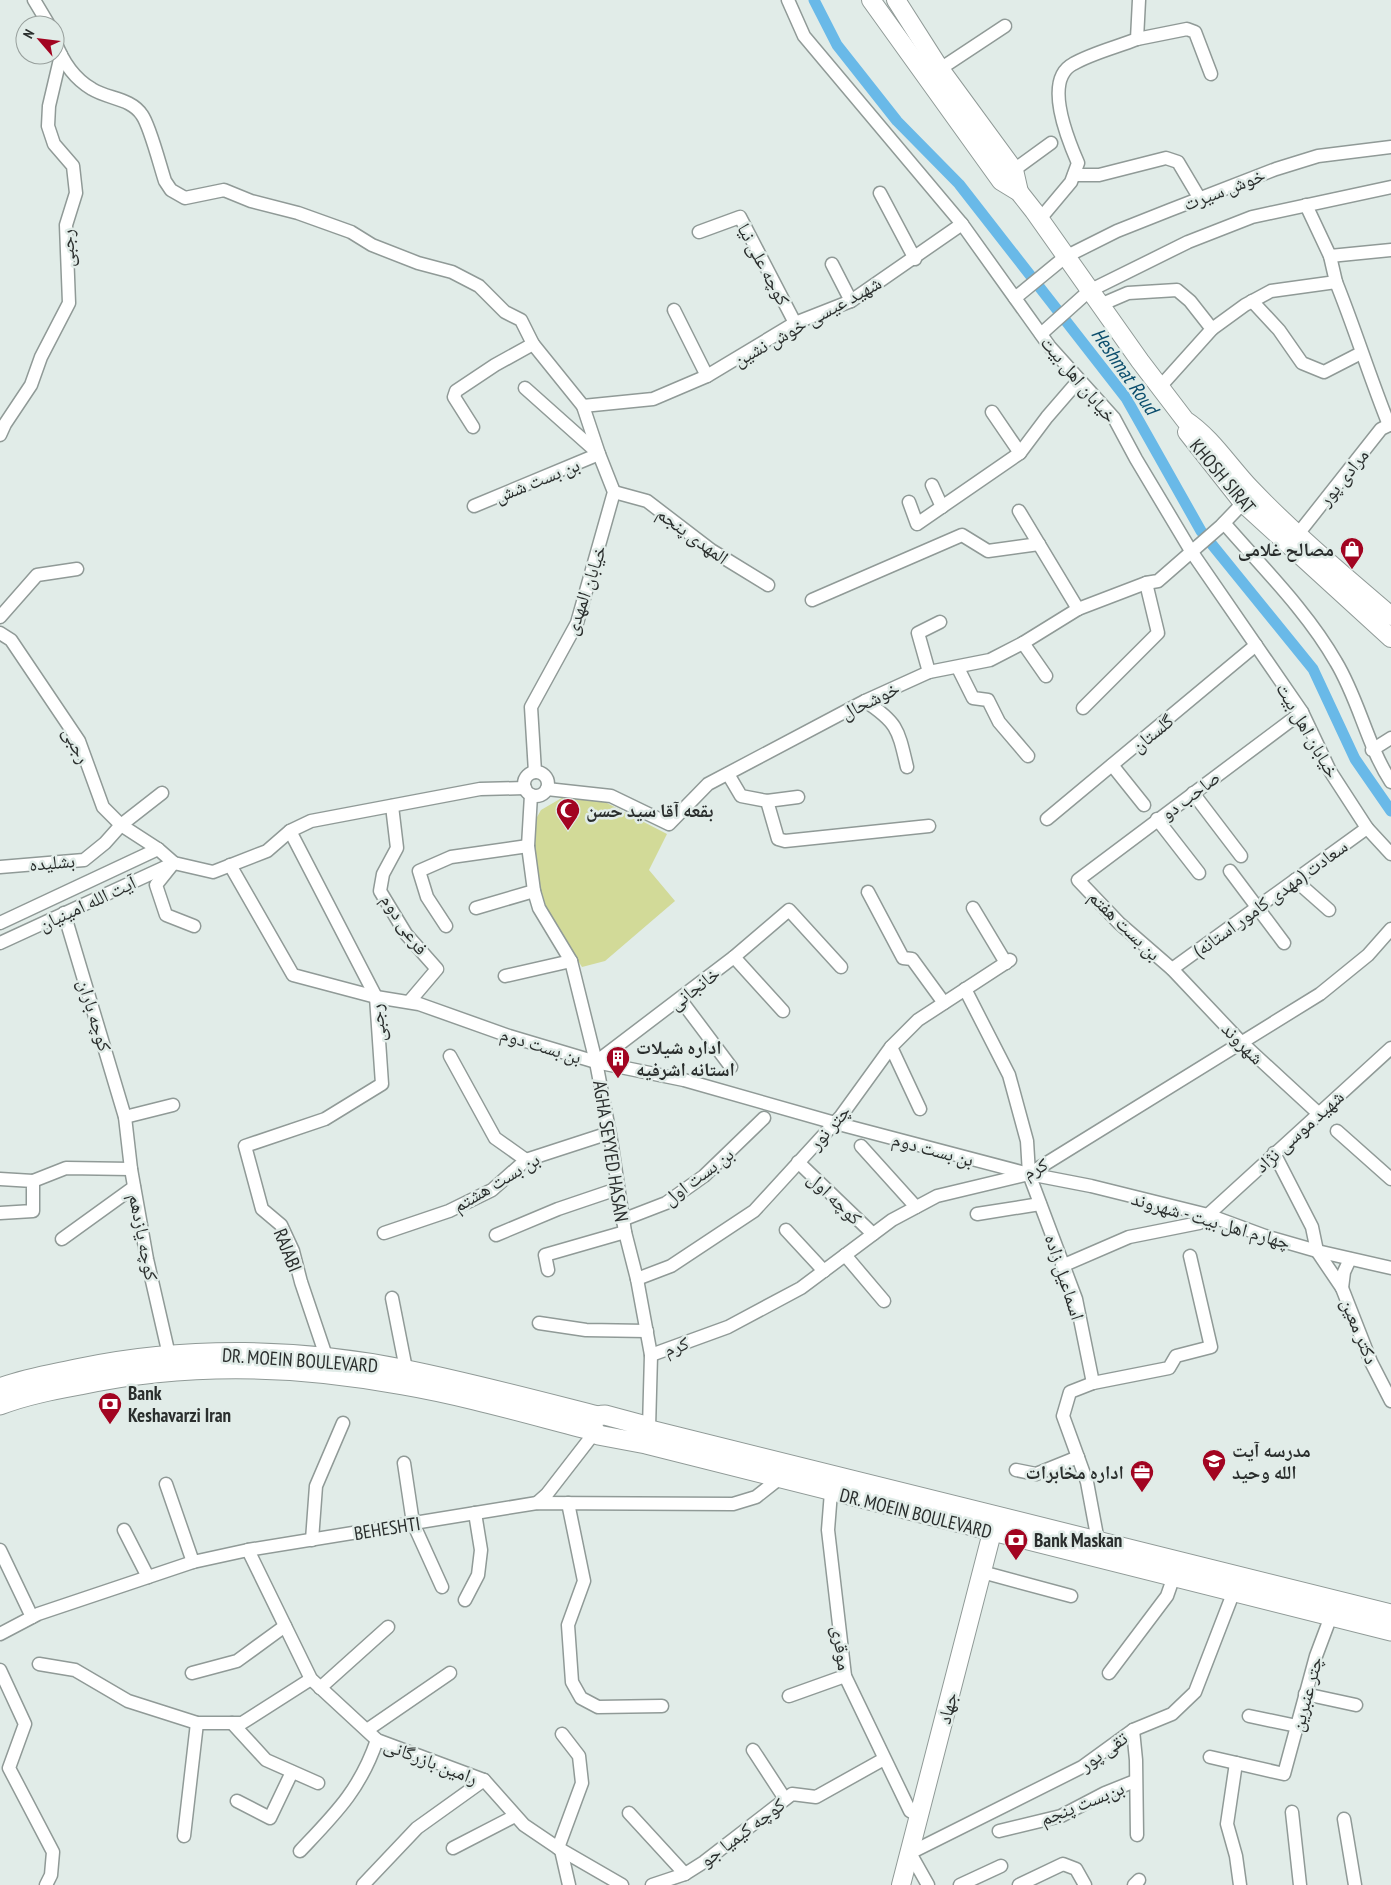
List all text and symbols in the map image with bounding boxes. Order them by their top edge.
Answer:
north arrow [15,15,65,65]
text: N [19,26,38,41]
street label: خوش سیرت [1180,162,1268,216]
street label: کوچه علی نیا [732,219,796,309]
street label: رجبی [55,229,79,267]
street label: شهید عیسی خوش نشین [729,270,885,372]
water label: Heshmat Roud [1086,323,1166,421]
street label: خیابان اهل بیت [1036,331,1122,427]
street label: KHOSH SIRAT [1185,434,1261,519]
street label: مرادی پور [1312,443,1374,512]
street label: بن بست شش [491,452,583,508]
street label: المهدی پنجم [652,501,734,570]
shop icon: مصالح غلامی [1339,536,1365,570]
place label: مصالح غلامی [1238,537,1334,562]
street label: خيابان المهدی [558,542,612,638]
street label: خوشحال [837,676,903,724]
street label: خیابان اهل بیت [1271,678,1345,782]
street label: گلستان [1126,709,1178,757]
street label: رجبی [58,723,96,767]
street label: صاحب دو [1156,765,1224,825]
mosque icon: بقعه آقا سید حسن [555,797,581,831]
place label: بقعه آقا سید حسن [586,798,713,822]
street label: سعادت (مهدی کامور استانه) [1188,834,1352,962]
street label: بشلیده [28,848,76,876]
street label: آیت الله امینیان [34,869,141,936]
street label: بن بست هفتم [1083,885,1166,966]
street label: فرعی دوم [374,889,434,960]
street label: خانجانی [664,961,724,1015]
street label: کوچه باران [73,976,117,1054]
street label: رجبی [363,1003,391,1043]
street label: شهروند [1217,1017,1269,1069]
street label: بن بست دوم [497,1021,585,1071]
place label: اداره شیلات استانه اشرفیه [636,1035,735,1081]
building icon: اداره شیلات استانه اشرفیه [605,1045,631,1079]
street label: AGHA SEYYED HASAN [588,1079,634,1223]
street label: شهید موسی نژاد [1249,1085,1349,1177]
street label: چتر نور [802,1099,855,1155]
street label: بن بست دوم [889,1127,977,1173]
street label: بن بست اول [658,1142,738,1210]
street label: بن بست هشتم [448,1147,544,1218]
street label: کرم [1019,1152,1052,1186]
street label: کوچه اول [803,1166,867,1230]
street label: چهارم اهل بیت - شهروند [1128,1186,1293,1256]
street label: کوچه یازدهم [123,1192,164,1283]
street label: RAJABI [269,1225,307,1275]
street label: اسماعیل زاده [1040,1231,1090,1323]
street label: دکتر معین [1336,1295,1384,1368]
street label: کرم [660,1330,693,1363]
street label: DR. MOEIN BOULEVARD [221,1343,379,1377]
place label: Bank Keshavarzi Iran [128,1381,231,1427]
bank icon: Bank Keshavarzi Iran [97,1391,123,1425]
place label: مدرسه آیت الله وحید [1232,1438,1311,1484]
school or university icon: مدرسه آیت الله وحید [1201,1448,1227,1482]
office icon: اداره مخابرات [1129,1459,1155,1493]
place label: اداره مخابرات [1025,1460,1124,1484]
street label: DR. MOEIN BOULEVARD [837,1482,995,1544]
street label: BEHESHTI [352,1511,422,1545]
bank icon: Bank Maskan [1003,1527,1029,1561]
place label: Bank Maskan [1034,1528,1122,1552]
street label: موقری [827,1624,857,1672]
street label: چتر عنبرین [1284,1654,1328,1734]
street label: جهاد [931,1690,963,1726]
street label: تقی پور [1073,1726,1132,1777]
street label: رامین بازرگانی [381,1732,481,1790]
street label: بن‌بست پنجم [1036,1775,1128,1832]
street label: کوچه کیمیا جو [695,1792,790,1872]

